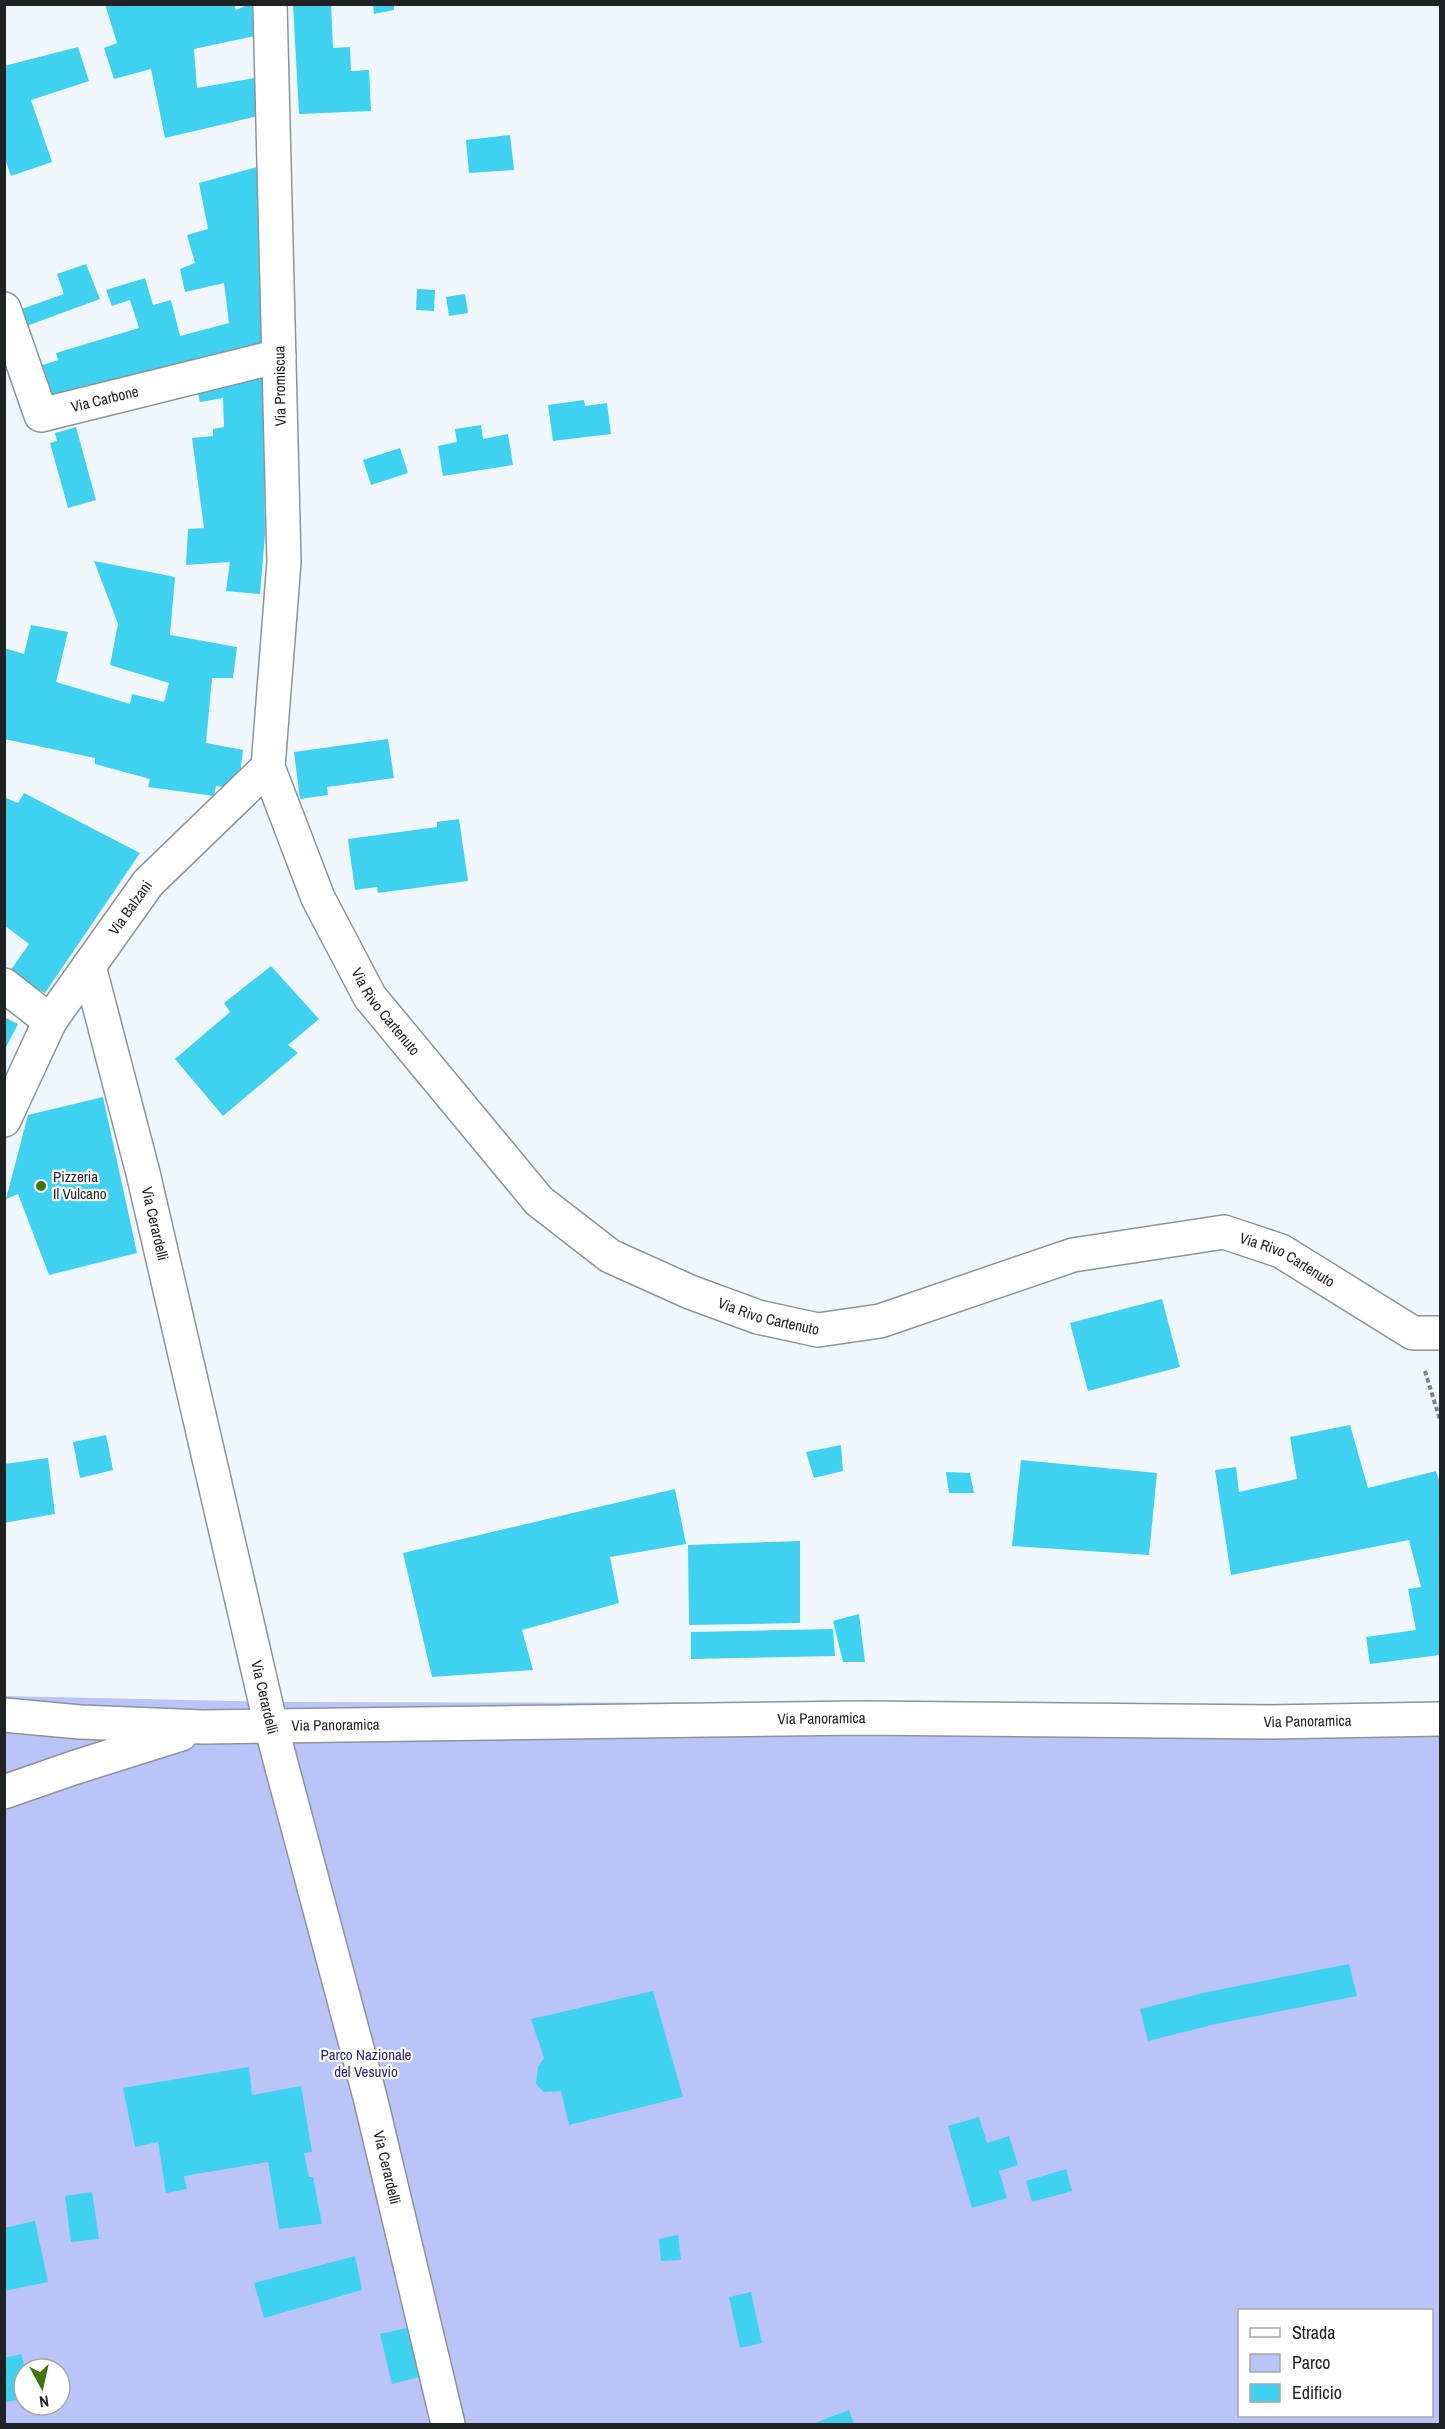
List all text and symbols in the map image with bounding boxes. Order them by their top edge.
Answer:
street label: Via Promiscua [268,345,291,426]
street label: Via Carbone [69,380,141,417]
street label: Via Balzani [103,876,157,939]
street label: Via Rivo Cartenuto [347,964,425,1060]
place label: Pizzeria Il Vulcano [53,1166,107,1204]
marker: Pizzeria Il Vulcano [34,1179,48,1193]
street label: Via Cerardelli [137,1185,174,1263]
street label: Via Rivo Cartenuto [1237,1227,1339,1292]
street label: Via Rivo Cartenuto [715,1292,821,1340]
street label: Via Cerardelli [246,1658,284,1736]
street label: Via Panoramica [777,1707,866,1729]
street label: Via Panoramica [1263,1710,1352,1732]
street label: Via Panoramica [291,1714,380,1736]
park label: Parco Nazionale del Vesuvio [321,2044,412,2082]
street label: Via Cerardelli [368,2128,406,2206]
legend [1238,2309,1433,2417]
text: Strada [1292,2320,1336,2345]
text: Parco [1292,2350,1331,2375]
north arrow [12,2357,72,2417]
text: Edificio [1292,2380,1342,2405]
text: N [38,2390,50,2413]

